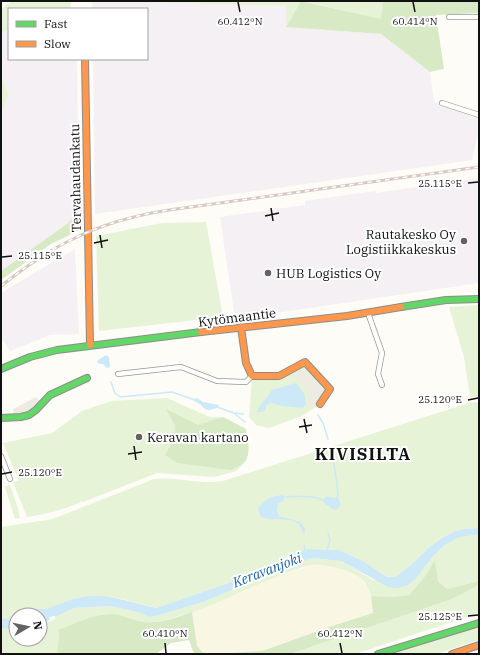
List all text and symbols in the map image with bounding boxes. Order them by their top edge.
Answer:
legend [8,8,148,60]
text: 60.412°N [217,15,263,28]
text: 60.414°N [392,15,438,28]
text: Fast [44,16,68,31]
text: Slow [44,36,71,51]
street label: Tervahaudankatu [66,124,85,232]
text: 25.115°E [418,177,462,190]
place label: Rautakesko Oy Logistiikkakeskus [346,226,456,258]
marker: Rautakesko Oy Logistiikkakeskus [459,236,469,246]
text: 25.115°E [18,249,62,262]
place label: HUB Logistics Oy [276,265,381,282]
marker: HUB Logistics Oy [263,268,273,278]
street label: Kytömaantie [197,304,277,331]
text: 25.120°E [418,393,462,406]
place label: Keravan kartano [147,429,249,446]
marker: Keravan kartano [134,432,144,442]
district label: KIVISILTA [315,443,411,465]
text: 25.120°E [18,466,62,479]
water label: Keravanjoki [229,548,305,592]
north arrow [8,607,48,647]
text: 25.125°E [418,610,462,623]
text: N [30,620,46,631]
text: 60.410°N [142,627,188,640]
text: 60.412°N [317,627,363,640]

